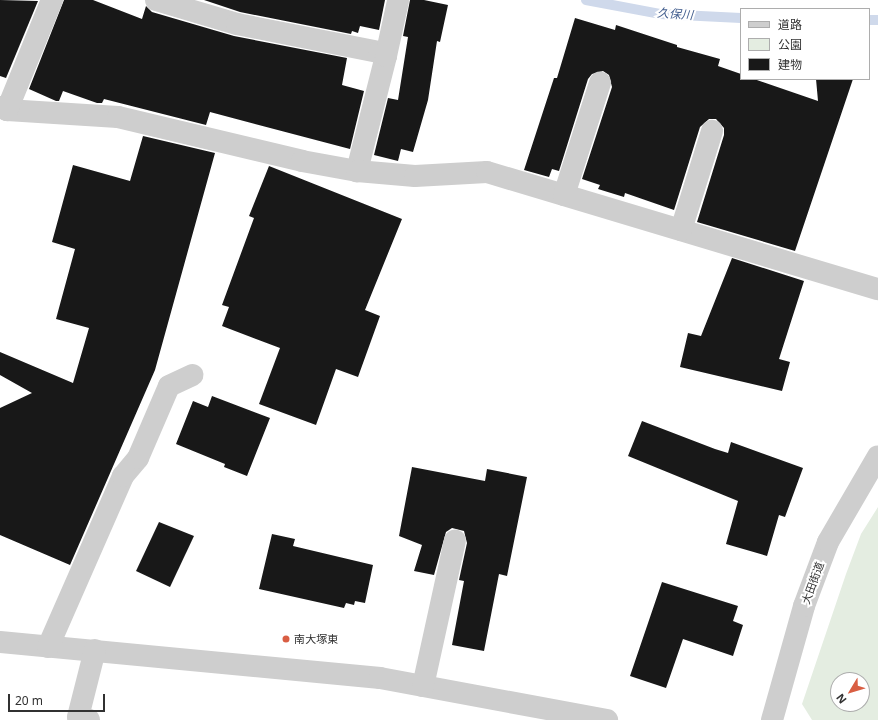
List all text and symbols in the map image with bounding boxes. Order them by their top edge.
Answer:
water label: 久保川 [657,6,693,22]
legend [740,8,870,80]
text: 道路 [778,16,802,33]
text: 公園 [778,36,802,53]
text: 建物 [778,56,802,73]
street label: 大田街道 [799,560,827,606]
place label: 南大塚東 [294,632,338,646]
marker: 南大塚東 [281,634,291,644]
north arrow [830,672,870,712]
scale bar [10,686,107,712]
text: N [832,691,850,707]
text: 20 m [15,692,43,709]

